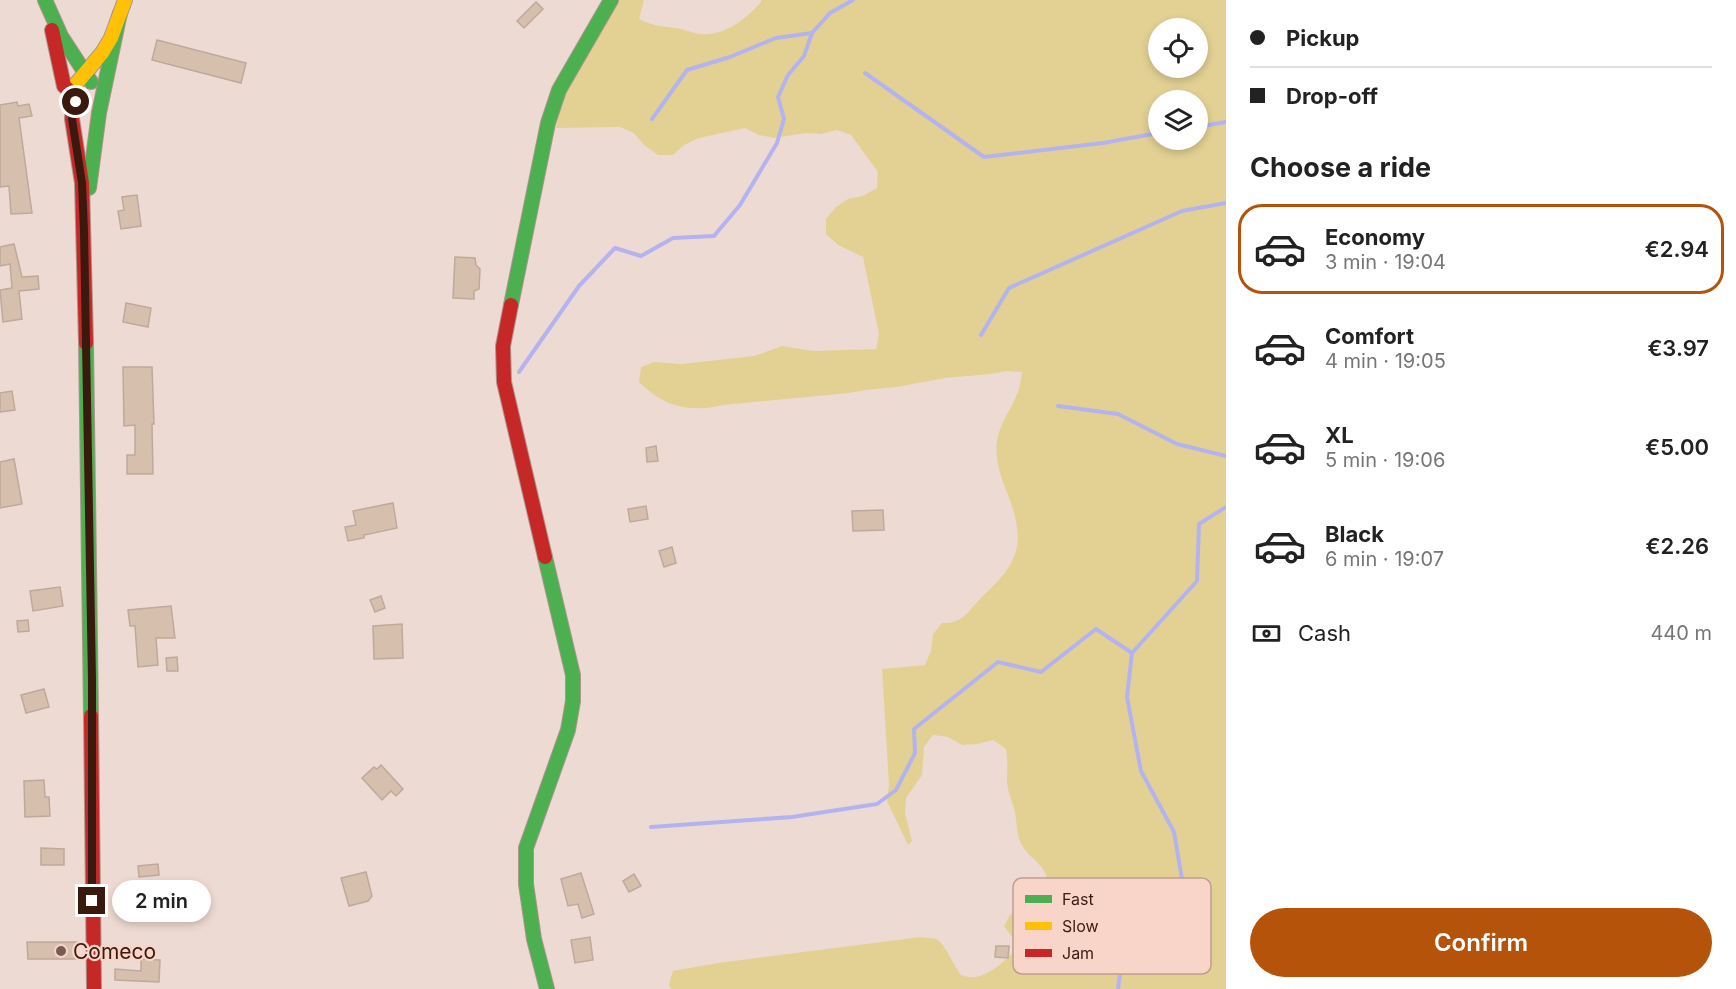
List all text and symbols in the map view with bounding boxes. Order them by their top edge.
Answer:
map controls [1148,18,1208,150]
button: locate [1148,18,1208,78]
text: Pickup [1286,25,1360,51]
text: Drop-off [1286,83,1378,109]
route start [62,88,89,115]
button: layers [1148,90,1208,150]
text: Choose a ride [1250,151,1431,184]
icon: car [1253,222,1307,276]
text: Economy [1325,224,1425,250]
text: €2.94 [1645,236,1709,262]
text: 3 min · 19:04 [1325,250,1446,274]
icon: car [1253,321,1307,375]
text: Comfort [1325,323,1414,349]
text: €3.97 [1647,335,1709,361]
text: 4 min · 19:05 [1325,349,1446,373]
icon: car [1253,420,1307,474]
text: XL [1325,422,1354,448]
text: €5.00 [1645,434,1709,460]
text: 5 min · 19:06 [1325,448,1445,472]
icon: car [1253,519,1307,573]
text: Black [1325,521,1384,547]
text: €2.26 [1646,533,1709,559]
text: 6 min · 19:07 [1325,547,1444,571]
icon: cash [1250,617,1283,650]
text: Cash [1298,620,1351,646]
text: 440 m [1650,621,1712,645]
legend [1013,878,1211,974]
callout: 2 min [113,880,212,922]
route end [78,887,105,914]
text: 2 min [135,889,188,913]
text: Fast [1062,889,1094,909]
button: Confirm [1250,908,1712,977]
text: Slow [1062,916,1099,936]
place label: Comeco [73,939,156,964]
text: Jam [1062,943,1094,963]
marker: Comeco [54,944,68,958]

